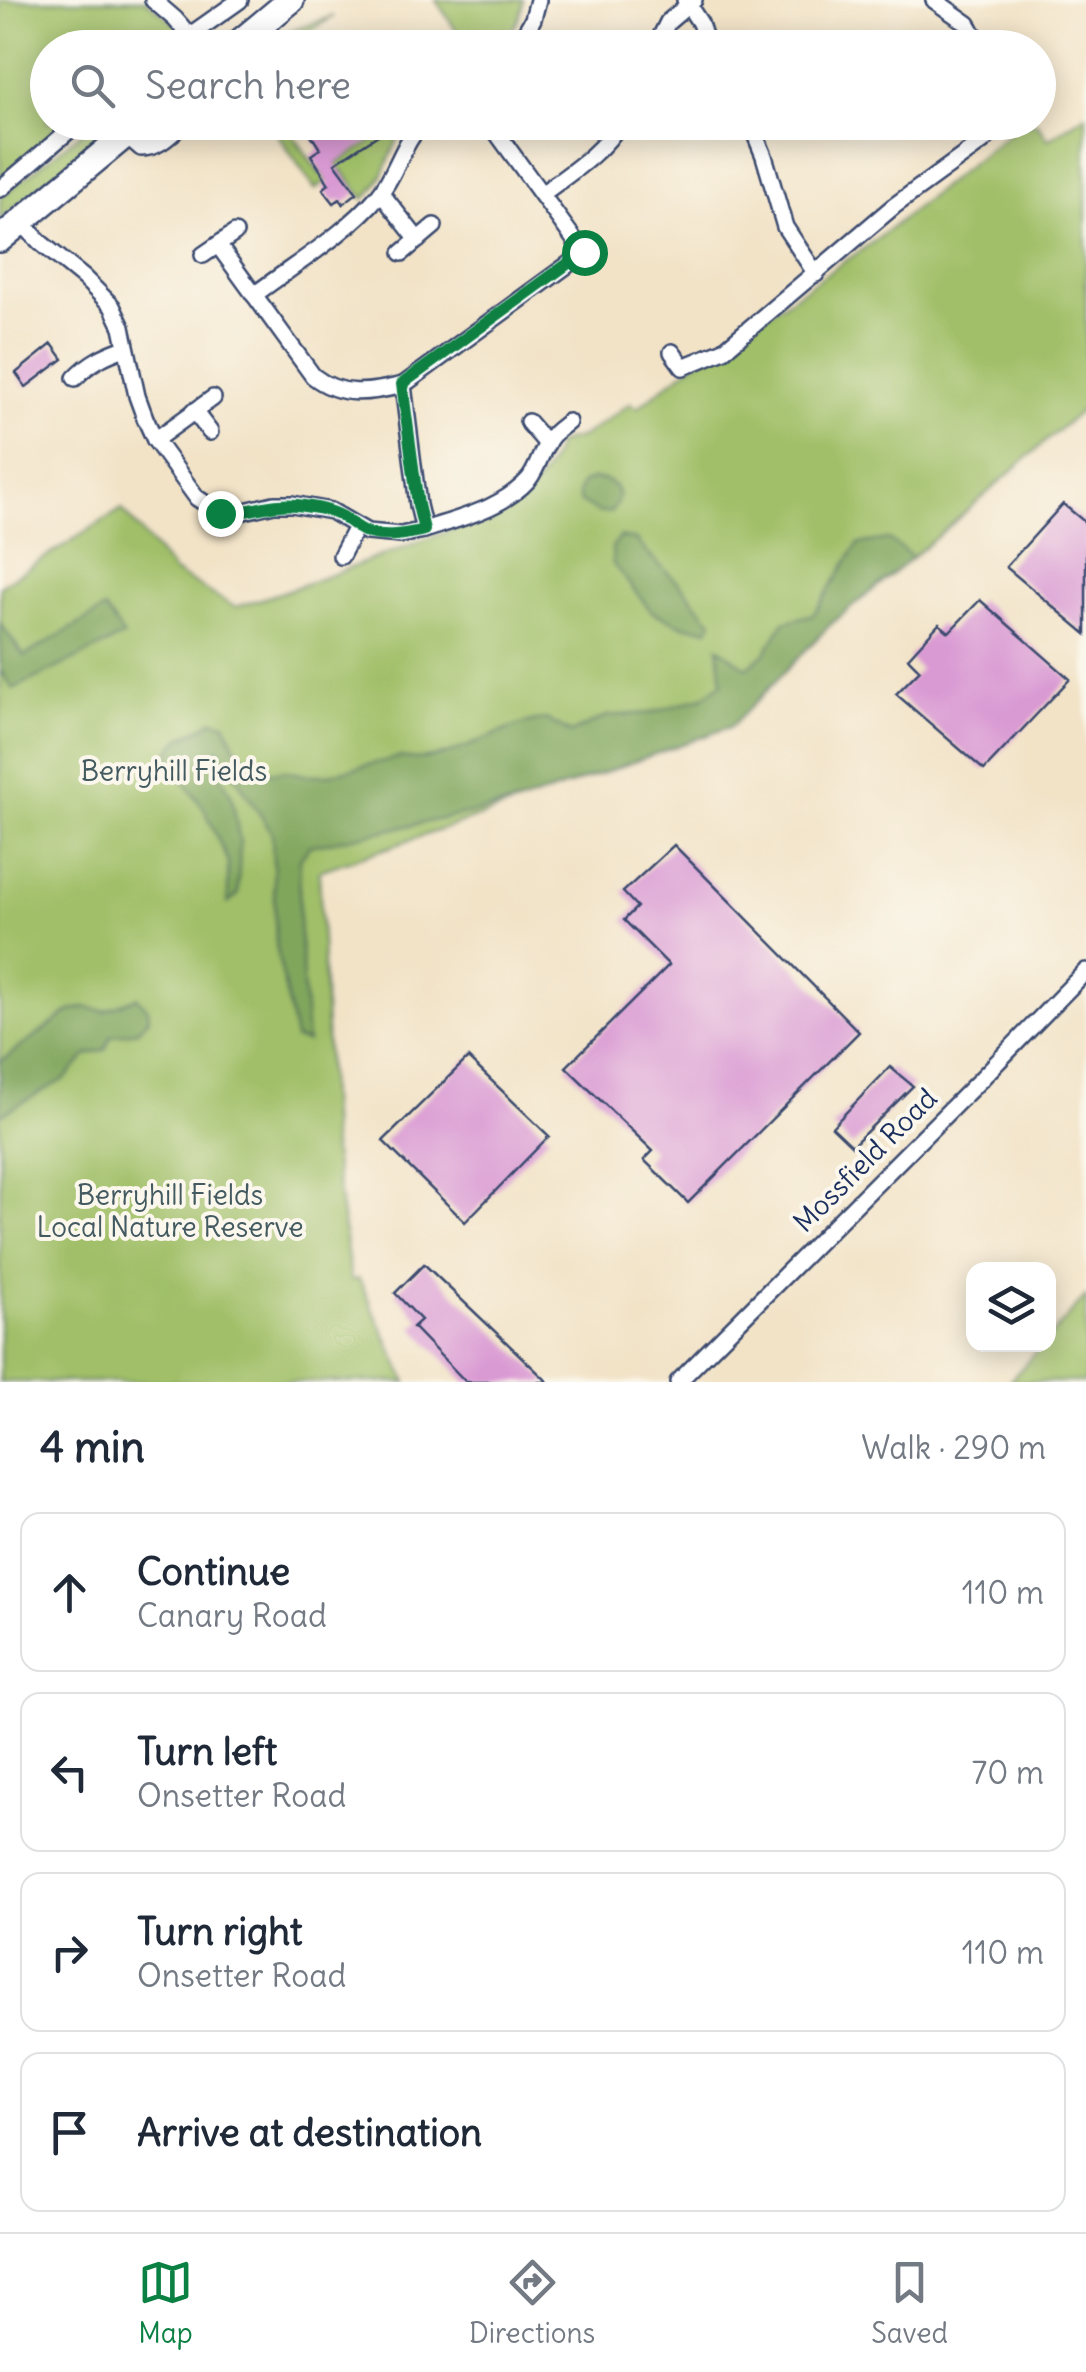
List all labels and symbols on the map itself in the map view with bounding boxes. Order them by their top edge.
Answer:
route start [562,230,608,276]
route end [198,491,244,537]
park label: Berryhill Fields [81,753,267,789]
street label: Mossfield Road [785,1080,945,1240]
park label: Berryhill Fields Local Nature Reserve [36,1177,304,1245]

